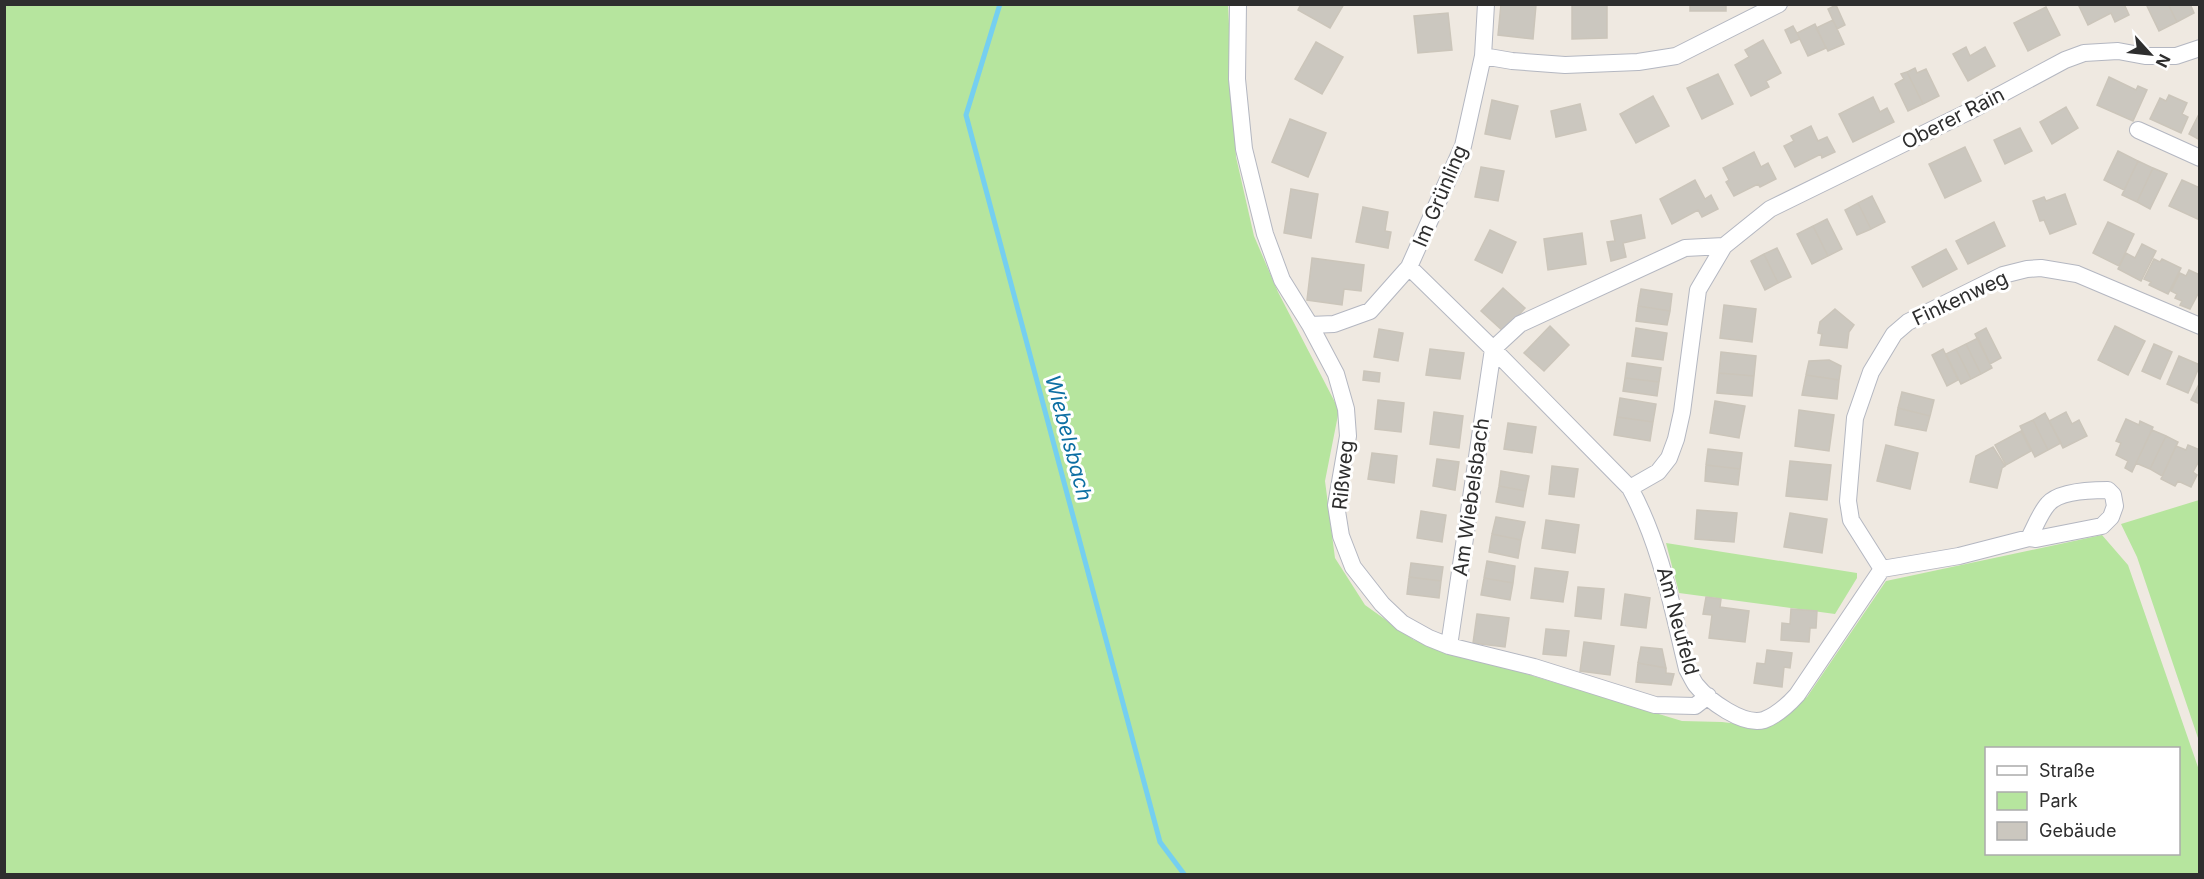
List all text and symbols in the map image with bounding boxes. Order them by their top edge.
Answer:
north arrow [2120,24,2180,84]
text: N [2152,51,2175,71]
street label: Oberer Rain [1898,82,2008,154]
street label: Im Grünling [1408,141,1472,251]
street label: Finkenweg [1909,265,2011,331]
water label: Wiebelsbach [1040,372,1098,504]
street label: Am Wiebelsbach [1448,416,1494,578]
street label: Rißweg [1327,439,1359,511]
street label: Am Neufeld [1652,564,1704,678]
legend [1985,747,2180,855]
text: Straße [2039,760,2095,781]
text: Park [2039,790,2078,811]
text: Gebäude [2039,820,2116,841]

